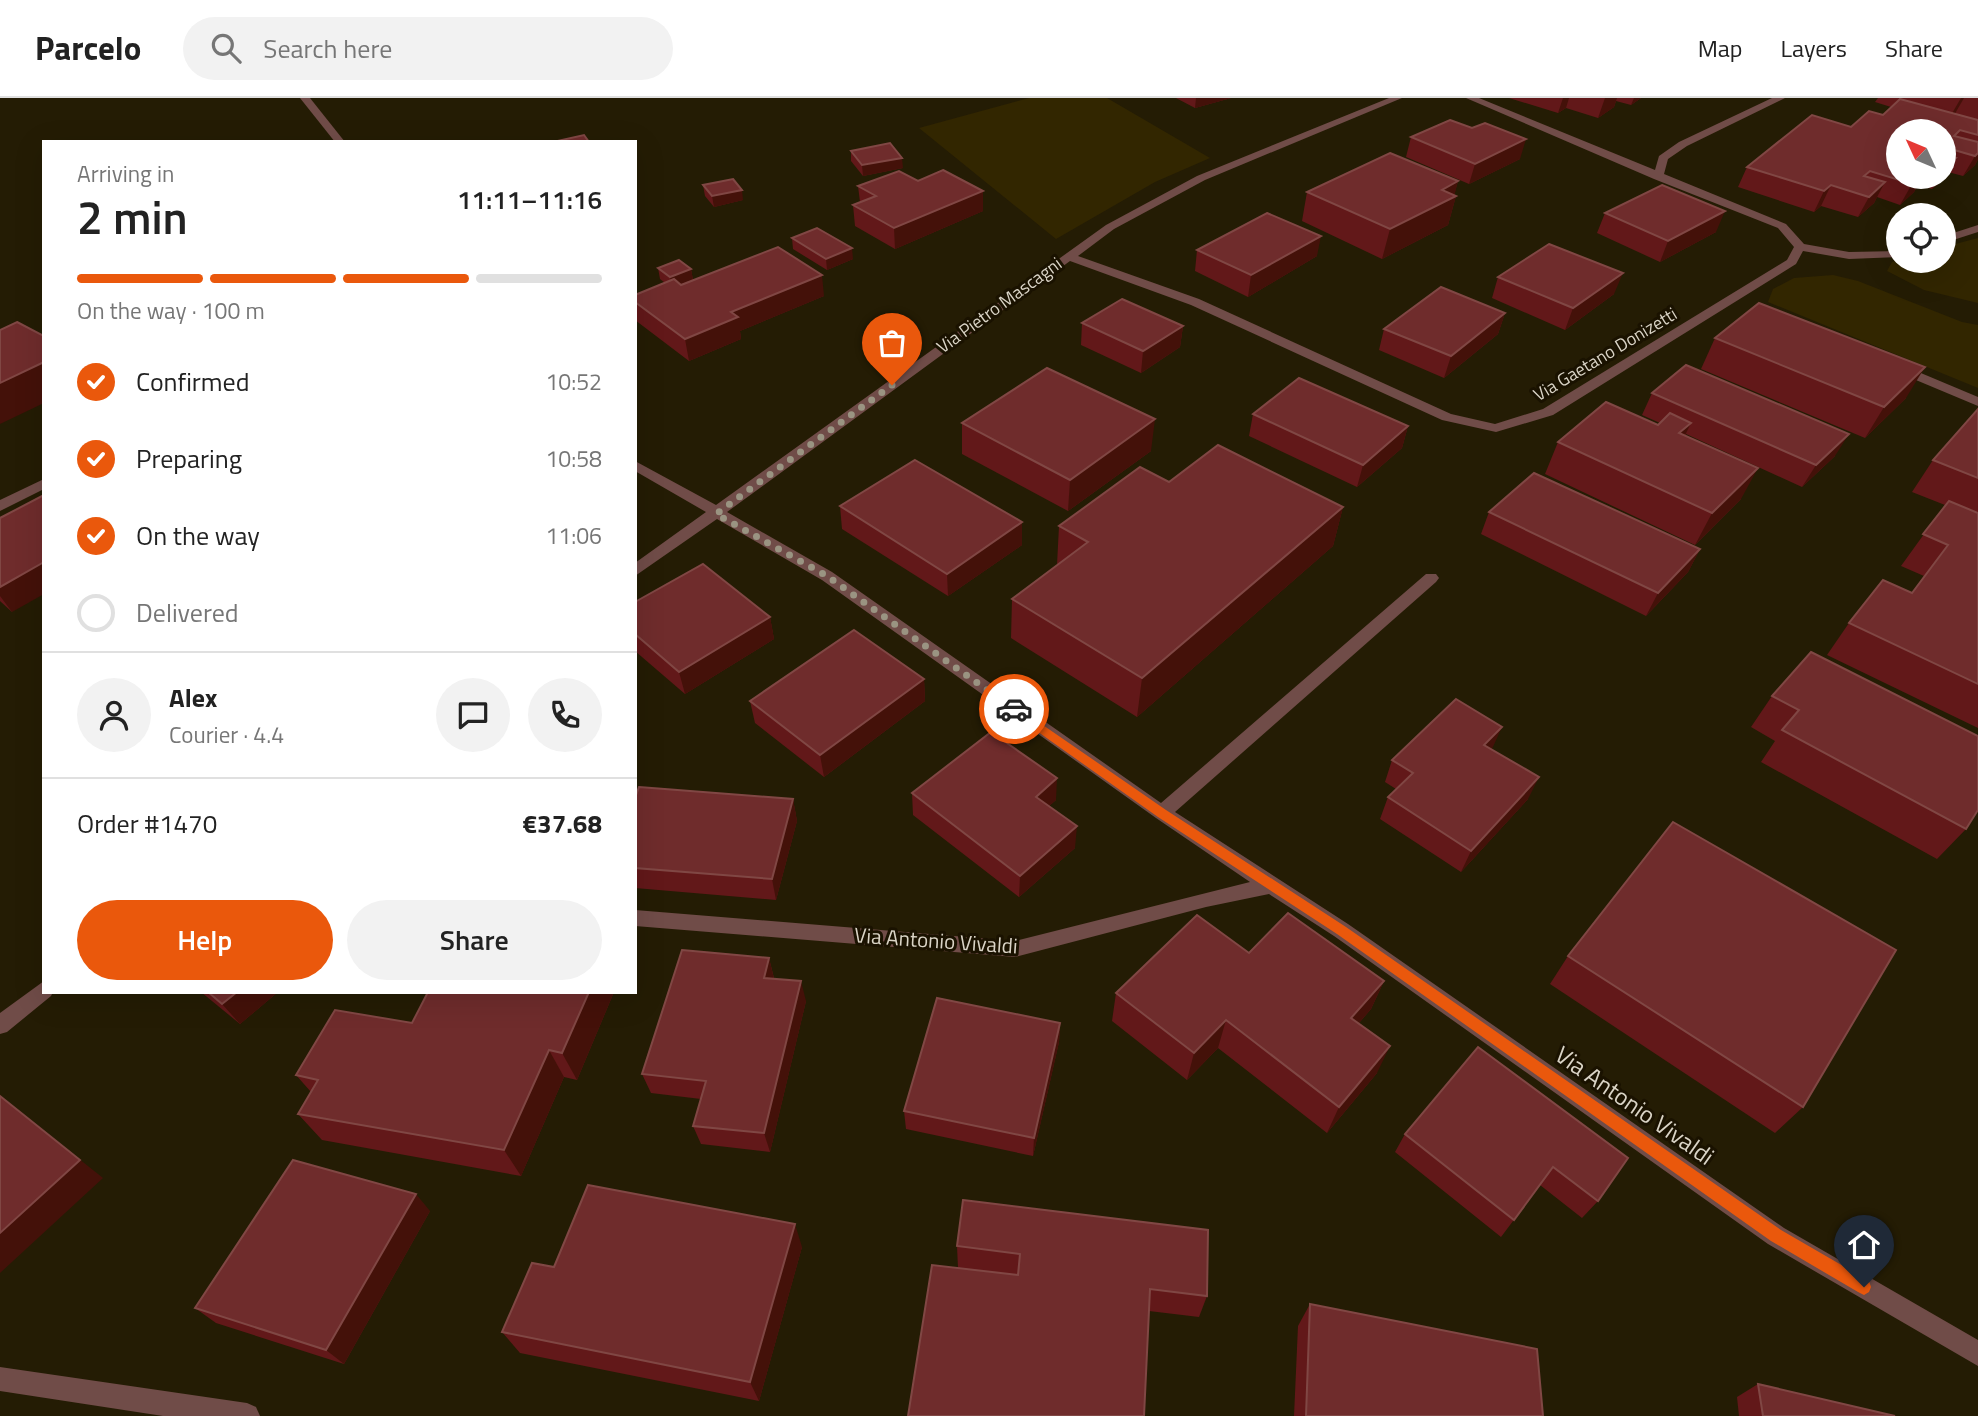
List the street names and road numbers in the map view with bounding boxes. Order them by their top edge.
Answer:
street label: Via Pietro Mascagni [931,250,1067,360]
street label: Via Gaetano Donizetti [1528,300,1682,408]
street label: Via Antonio Vivaldi [853,918,1019,962]
street label: Via Antonio Vivaldi [1548,1037,1722,1173]

